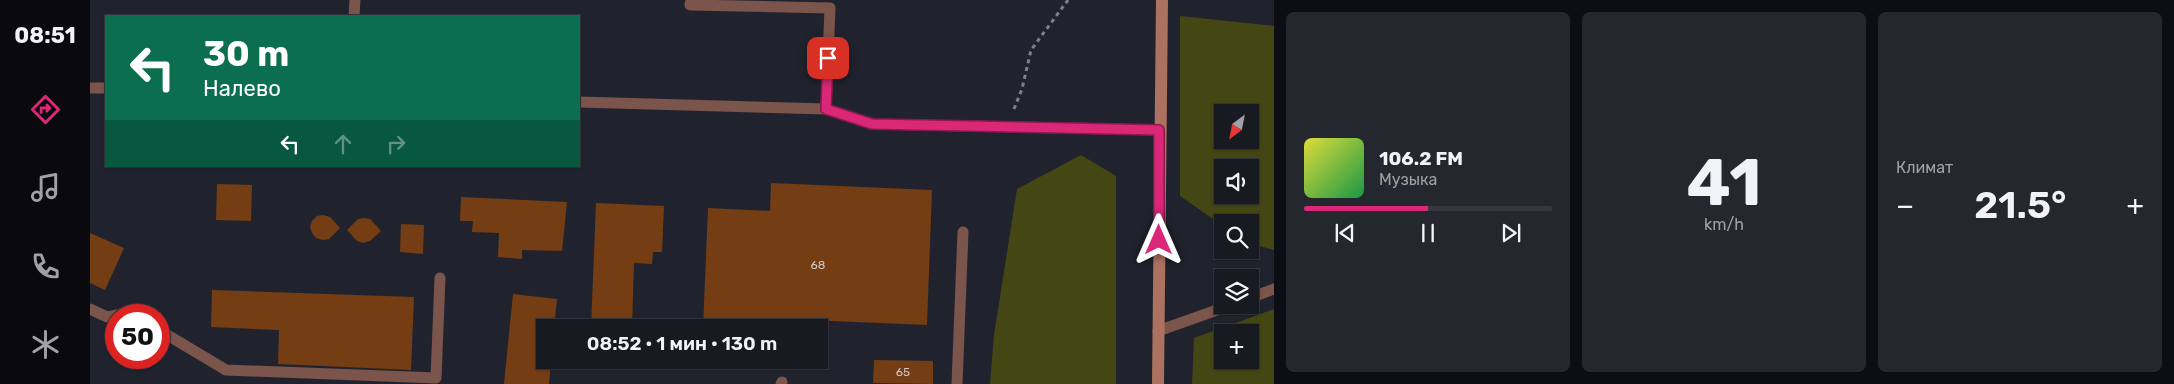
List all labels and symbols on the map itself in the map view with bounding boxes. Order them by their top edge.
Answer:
pin [807,37,849,79]
north arrow [1214,104,1259,149]
position arrow [1132,213,1184,265]
house number: 68 [811,258,825,272]
speed limit sign: 50 [105,304,170,369]
house number: 65 [896,365,910,379]

